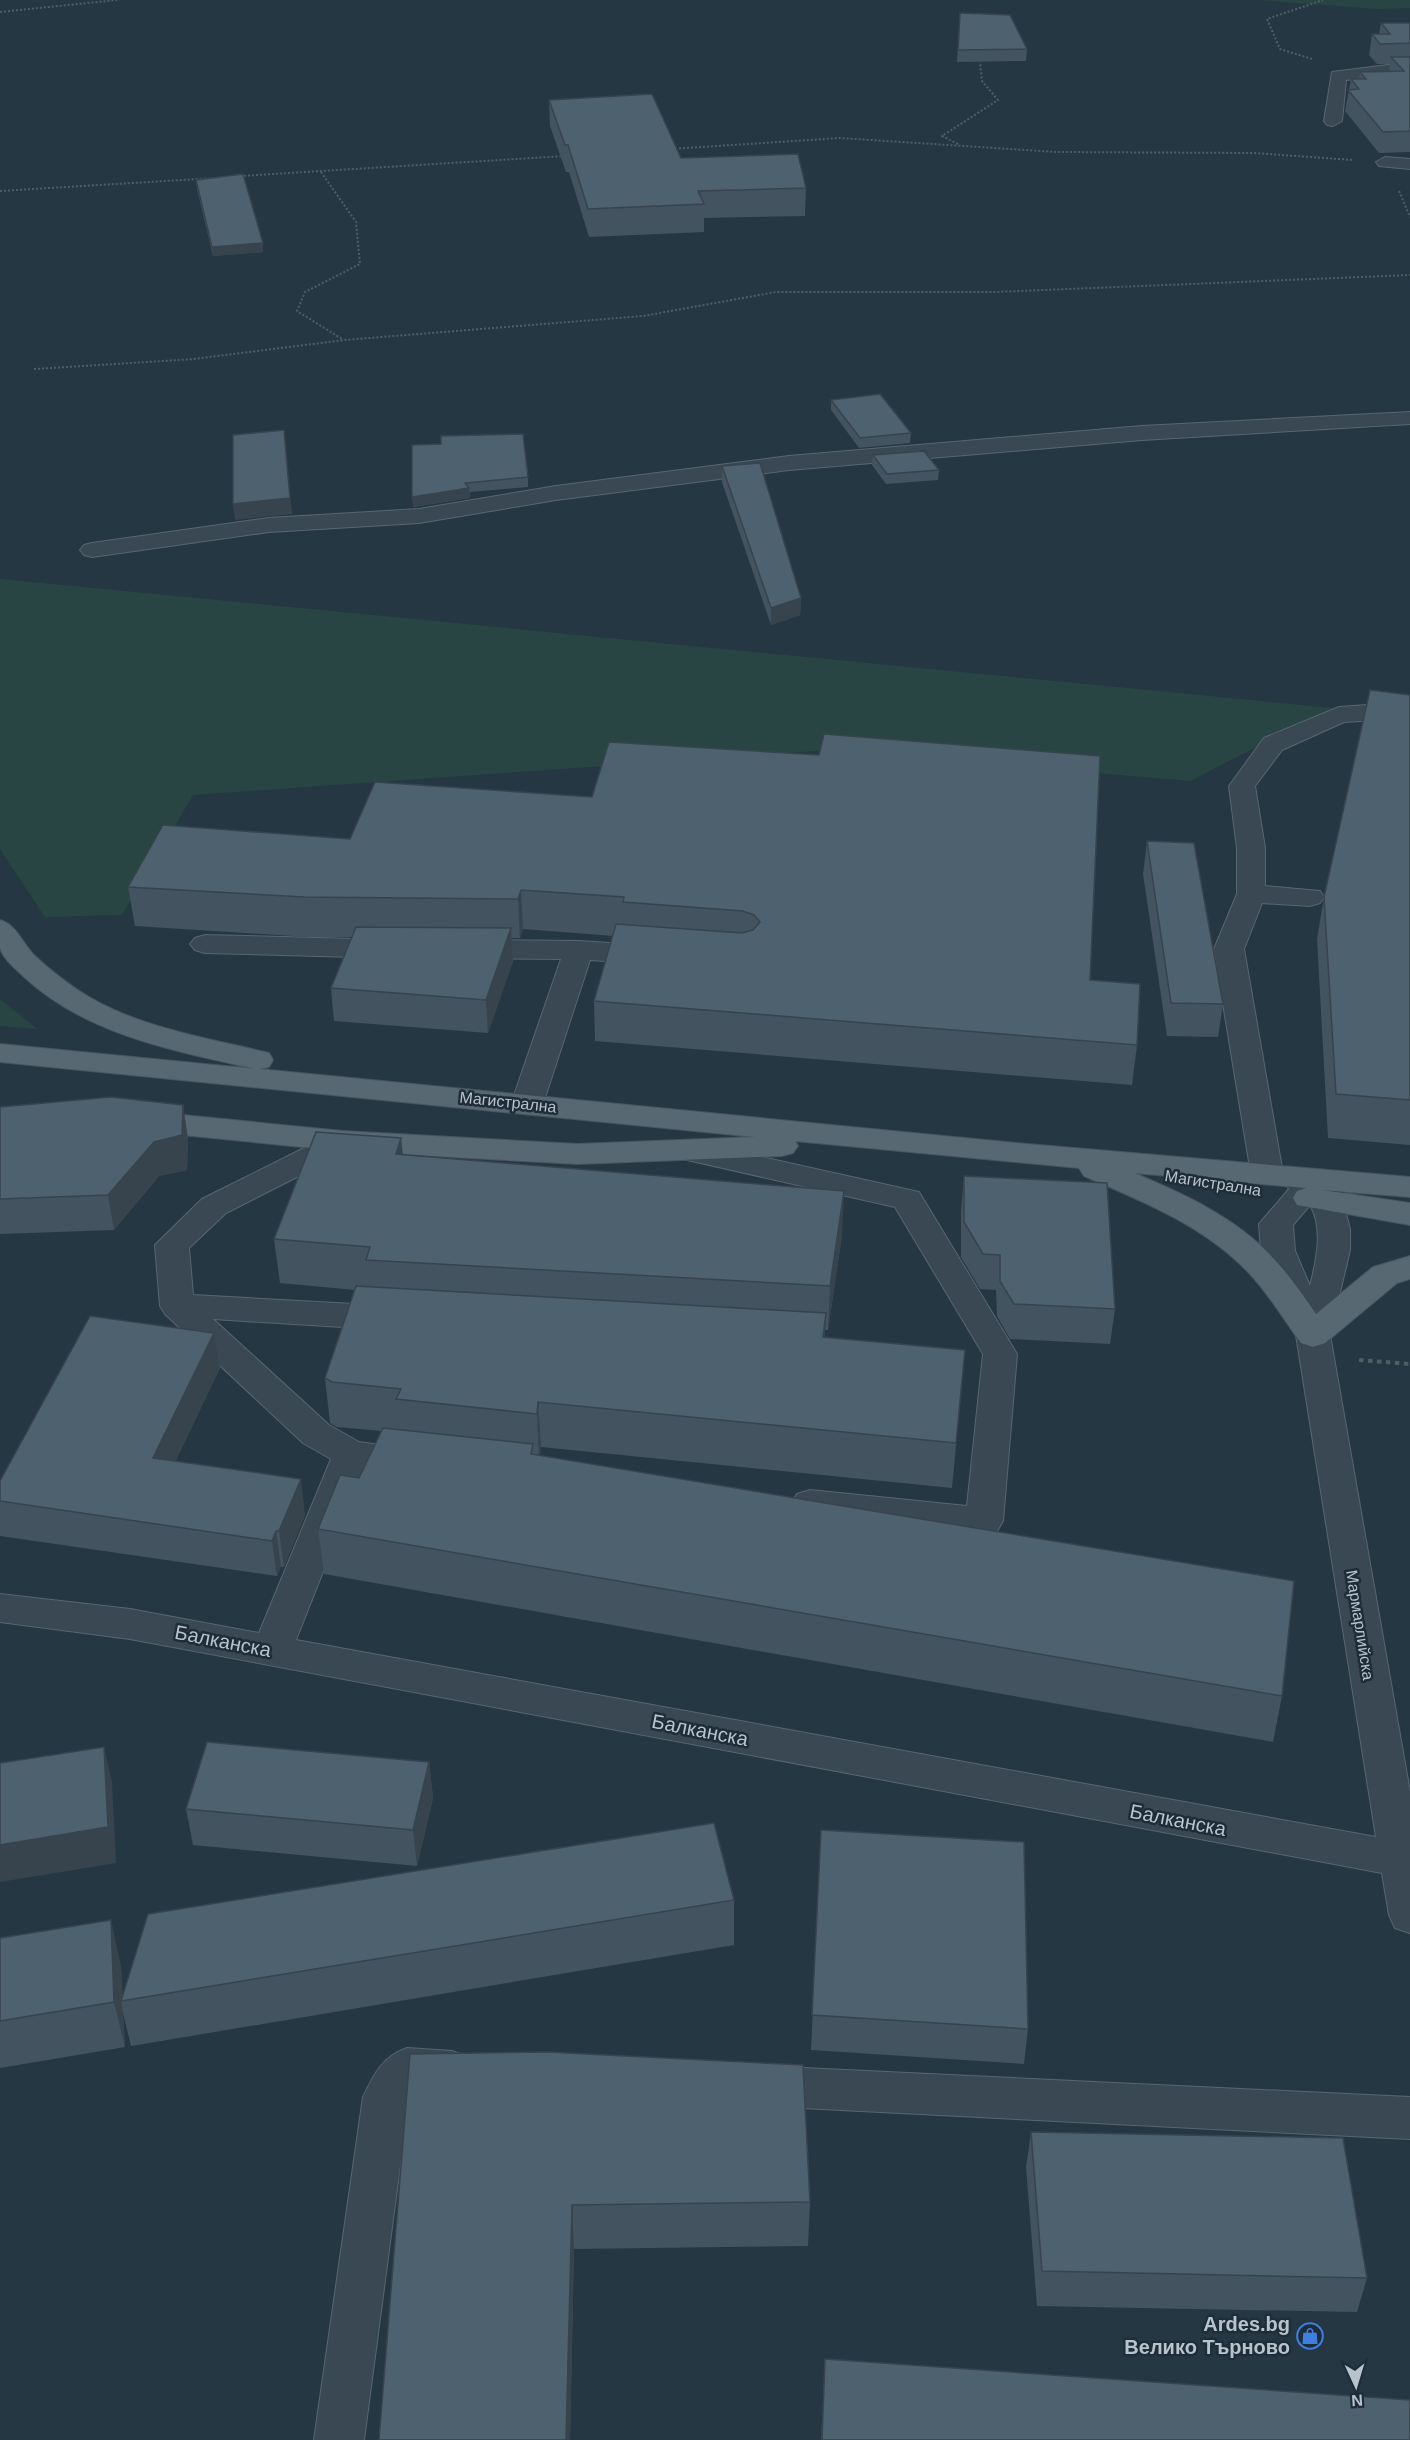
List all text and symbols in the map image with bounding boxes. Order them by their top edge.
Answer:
street label: Магистрална [459,1088,557,1116]
street label: Магистрална [1164,1167,1263,1199]
street label: Мармарлийска [1343,1569,1377,1681]
street label: Балканска [173,1621,274,1661]
street label: Балканска [650,1710,751,1750]
street label: Балканска [1128,1800,1229,1840]
place label: Ardes.bg Велико Търново [1124,2313,1290,2358]
shop icon: Ardes.bg Велико Търново [1295,2321,1325,2351]
north arrow [1326,2356,1386,2416]
text: N [1351,2392,1363,2409]

